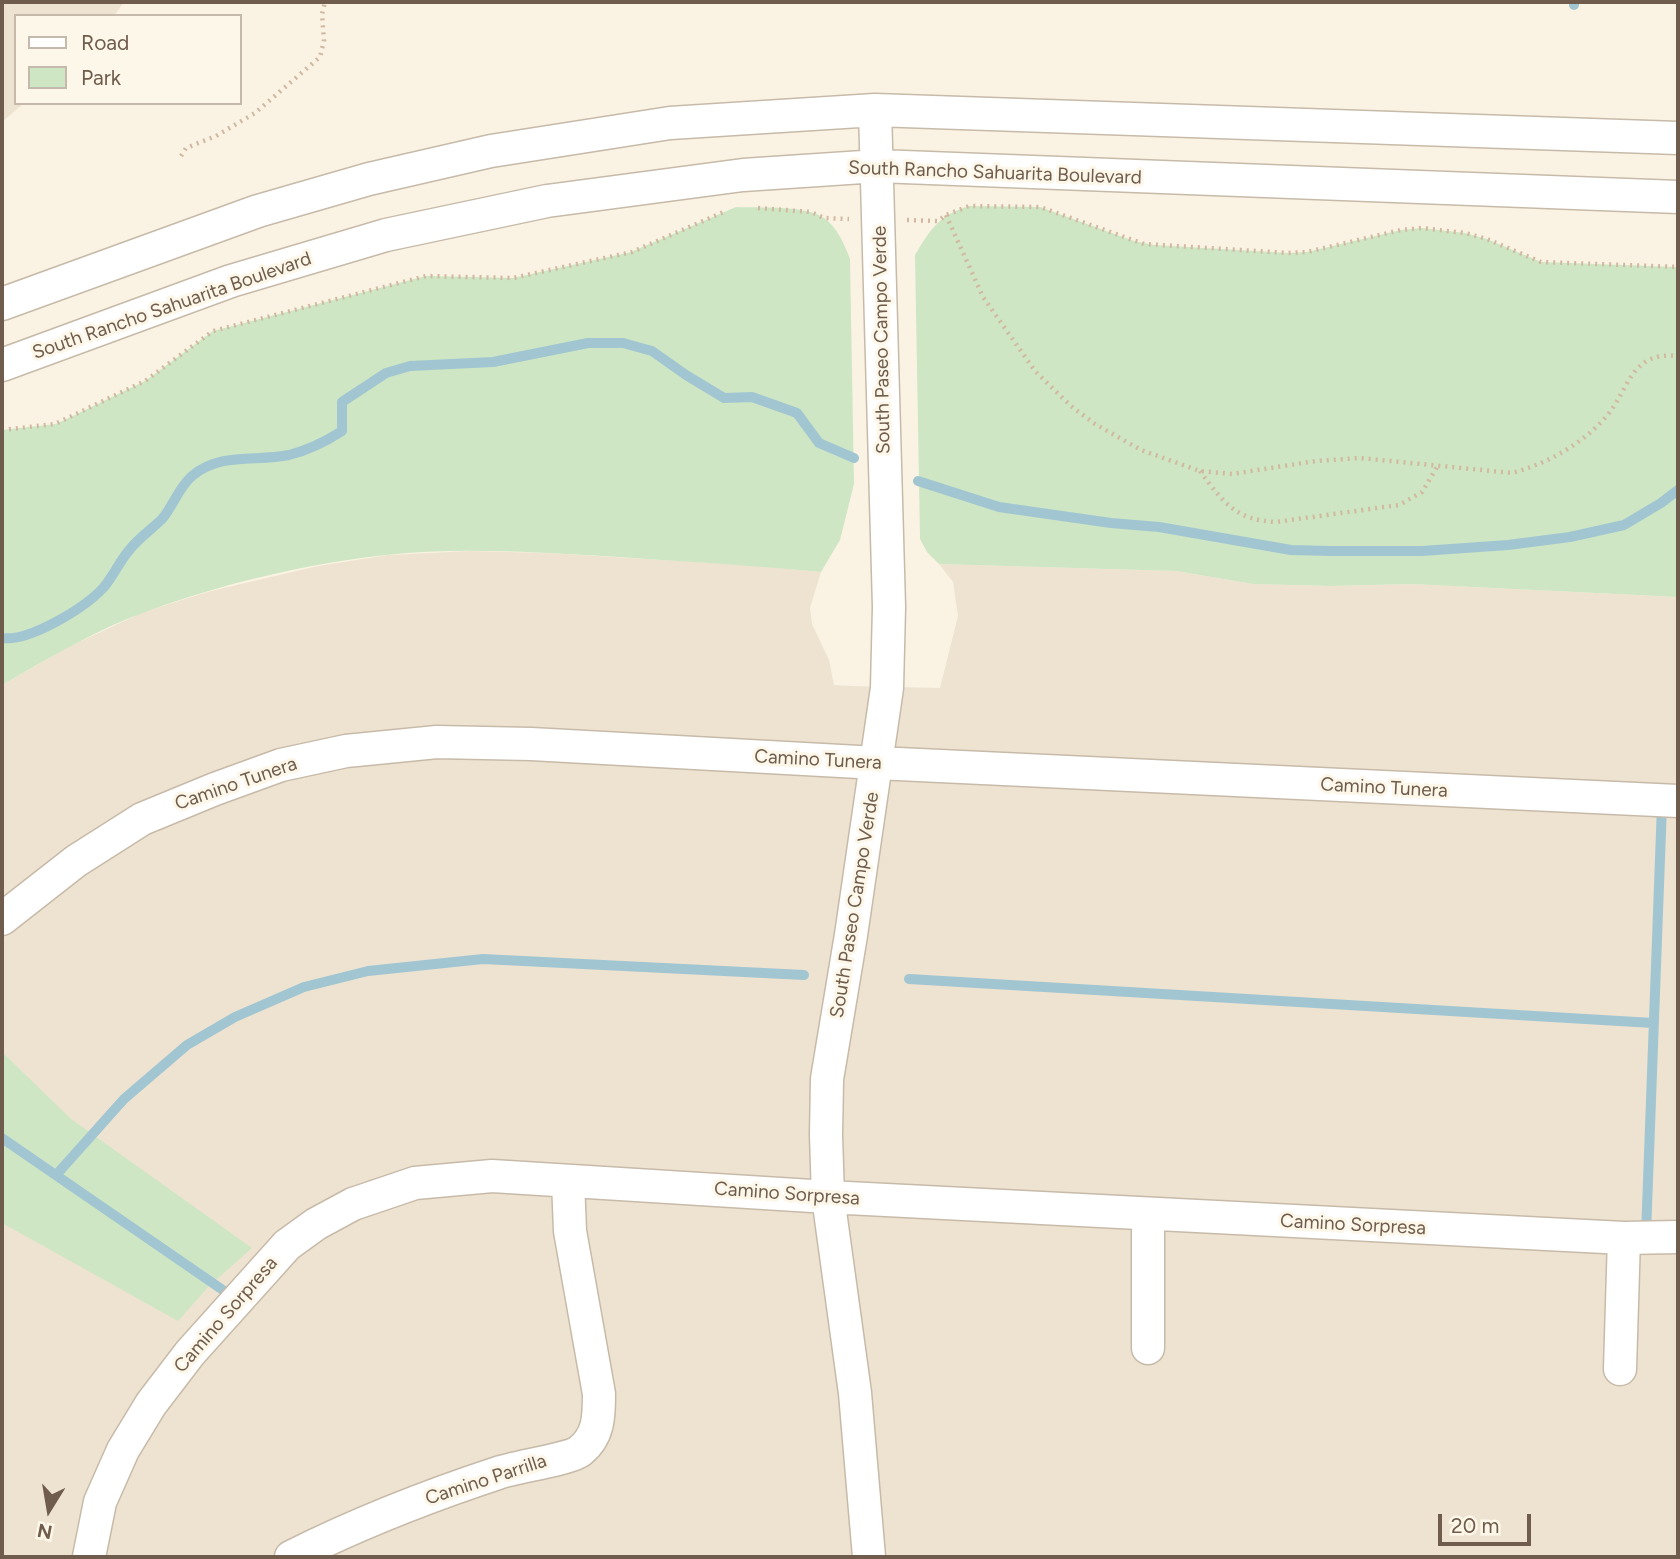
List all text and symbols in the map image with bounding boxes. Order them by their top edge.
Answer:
legend [14,14,242,105]
text: Road [81,30,129,55]
text: Park [81,65,121,90]
street label: South Rancho Sahuarita Boulevard [848,156,1142,190]
street label: South Paseo Campo Verde [869,226,895,454]
street label: South Rancho Sahuarita Boulevard [29,247,315,365]
street label: Camino Tunera [754,745,882,775]
street label: Camino Tunera [172,752,300,816]
street label: Camino Tunera [1320,773,1448,803]
street label: South Paseo Campo Verde [826,790,884,1020]
street label: Camino Sorpresa [713,1178,861,1210]
street label: Camino Sorpresa [1280,1210,1426,1240]
street label: Camino Sorpresa [170,1252,282,1378]
street label: Camino Parrilla [423,1450,549,1510]
north arrow [14,1475,84,1545]
scale bar [1442,1500,1535,1544]
text: 20 m [1451,1513,1499,1538]
text: N [35,1518,54,1544]

